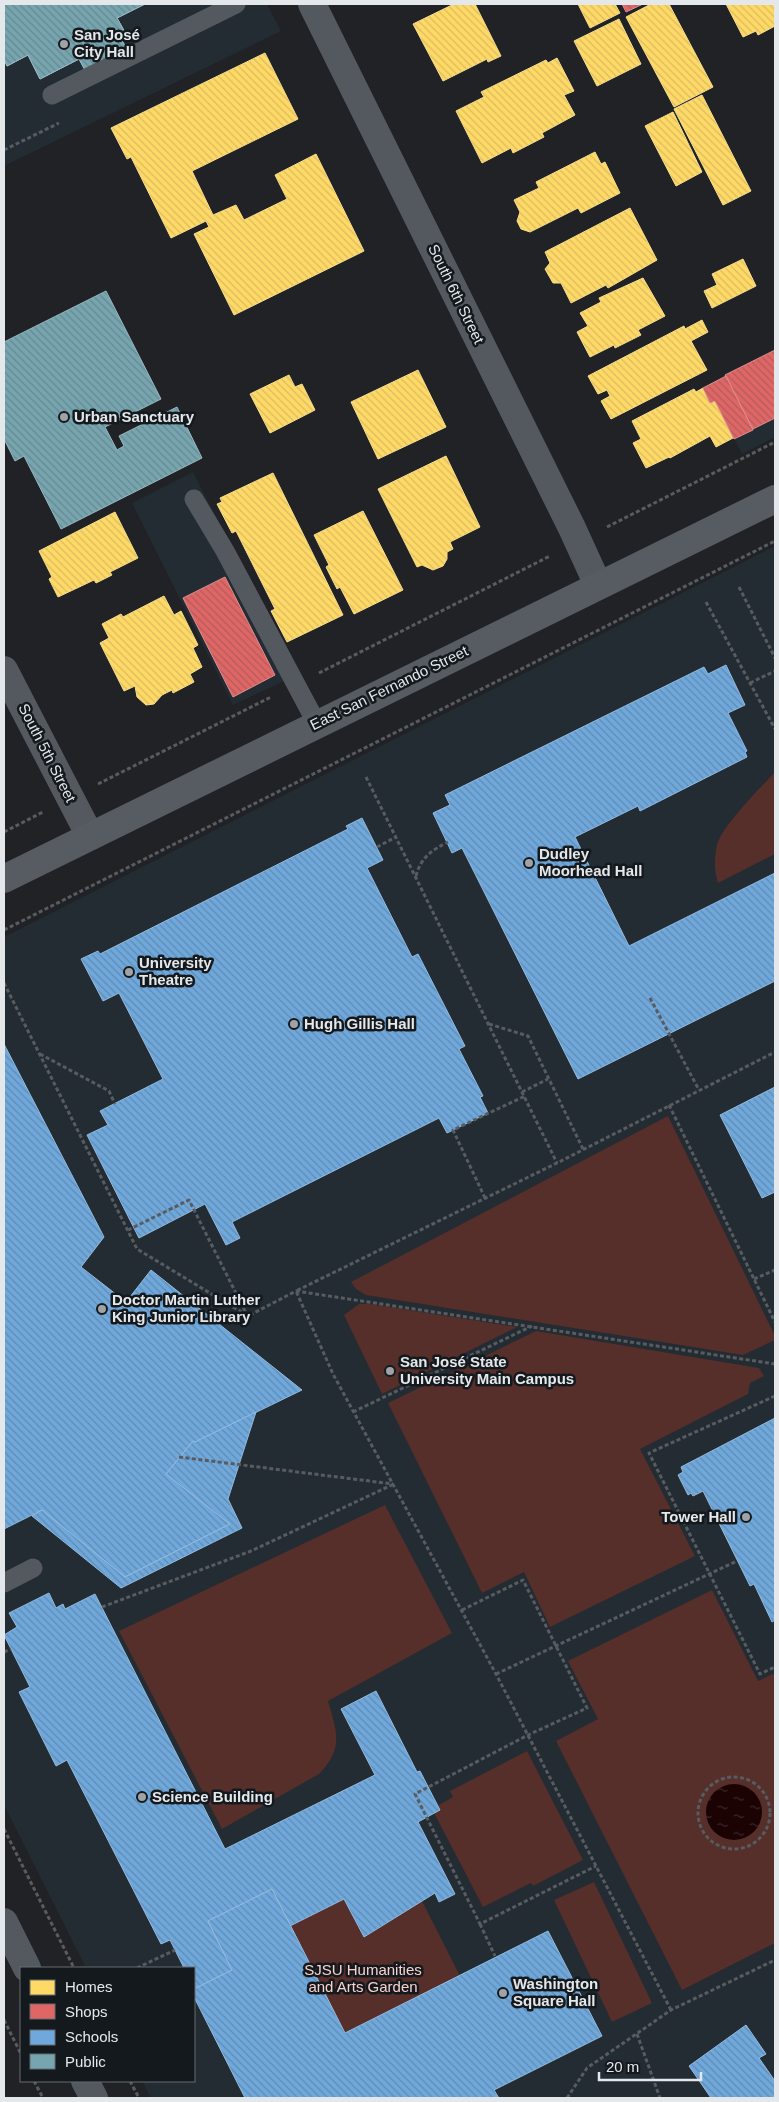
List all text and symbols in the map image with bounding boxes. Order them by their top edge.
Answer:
place label: San José City Hall [74,26,140,60]
marker: San José City Hall [58,38,70,50]
street label: South 6th Street [425,241,488,347]
place label: Urban Sanctuary [74,408,195,425]
marker: Urban Sanctuary [58,411,70,423]
street label: East San Fernando Street [307,642,471,733]
street label: South 5th Street [15,701,80,806]
place label: Dudley Moorhead Hall [539,845,642,879]
marker: Dudley Moorhead Hall [523,857,535,869]
place label: University Theatre [139,954,212,988]
marker: University Theatre [123,966,135,978]
place label: Hugh Gillis Hall [304,1015,415,1032]
marker: Hugh Gillis Hall [288,1018,300,1030]
place label: Doctor Martin Luther King Junior Library [112,1291,260,1325]
marker: Doctor Martin Luther King Junior Library [96,1303,108,1315]
place label: San José State University Main Campus [400,1353,574,1387]
marker: San José State University Main Campus [384,1365,396,1377]
place label: Tower Hall [661,1508,736,1525]
marker: Tower Hall [740,1511,752,1523]
place label: Science Building [152,1788,273,1805]
marker: Science Building [136,1791,148,1803]
park label: SJSU Humanities and Arts Garden [304,1961,422,1995]
legend [20,1967,195,2082]
place label: Washington Square Hall [513,1975,598,2009]
text: Homes [65,1978,113,1995]
marker: Washington Square Hall [497,1987,509,1999]
text: Shops [65,2003,108,2020]
text: Schools [65,2028,118,2045]
scale bar [599,2050,702,2082]
text: Public [65,2053,106,2070]
text: 20 m [606,2058,639,2075]

